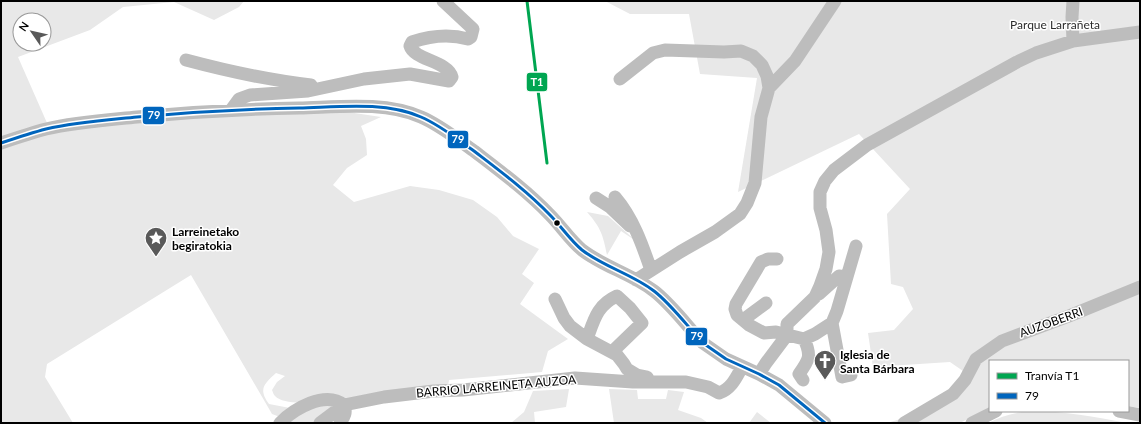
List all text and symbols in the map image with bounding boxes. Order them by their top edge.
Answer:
north arrow [12,12,52,52]
park label: Parque Larrañeta [1010,17,1100,32]
text: N [16,19,31,33]
line badge: T1 [526,72,548,92]
text: T1 [531,75,543,88]
line badge: 79 [142,106,165,125]
text: 79 [148,108,160,121]
line badge: 79 [447,130,469,149]
text: 79 [452,132,464,145]
unlabelled marker [552,218,562,228]
place label: Larreinetako begiratokia [172,224,239,253]
place icon: Larreinetako begiratokia [143,225,169,258]
street label: AUZOBERRI [1017,304,1085,340]
line badge: 79 [685,327,708,346]
text: 79 [691,329,703,342]
place label: Iglesia de Santa Bárbara [840,347,915,376]
church icon: Iglesia de Santa Bárbara [812,348,838,381]
legend [989,360,1129,412]
text: Tranvía T1 [1025,368,1079,383]
street label: BARRIO LARREINETA AUZOA [415,371,577,400]
text: 79 [1025,388,1039,403]

